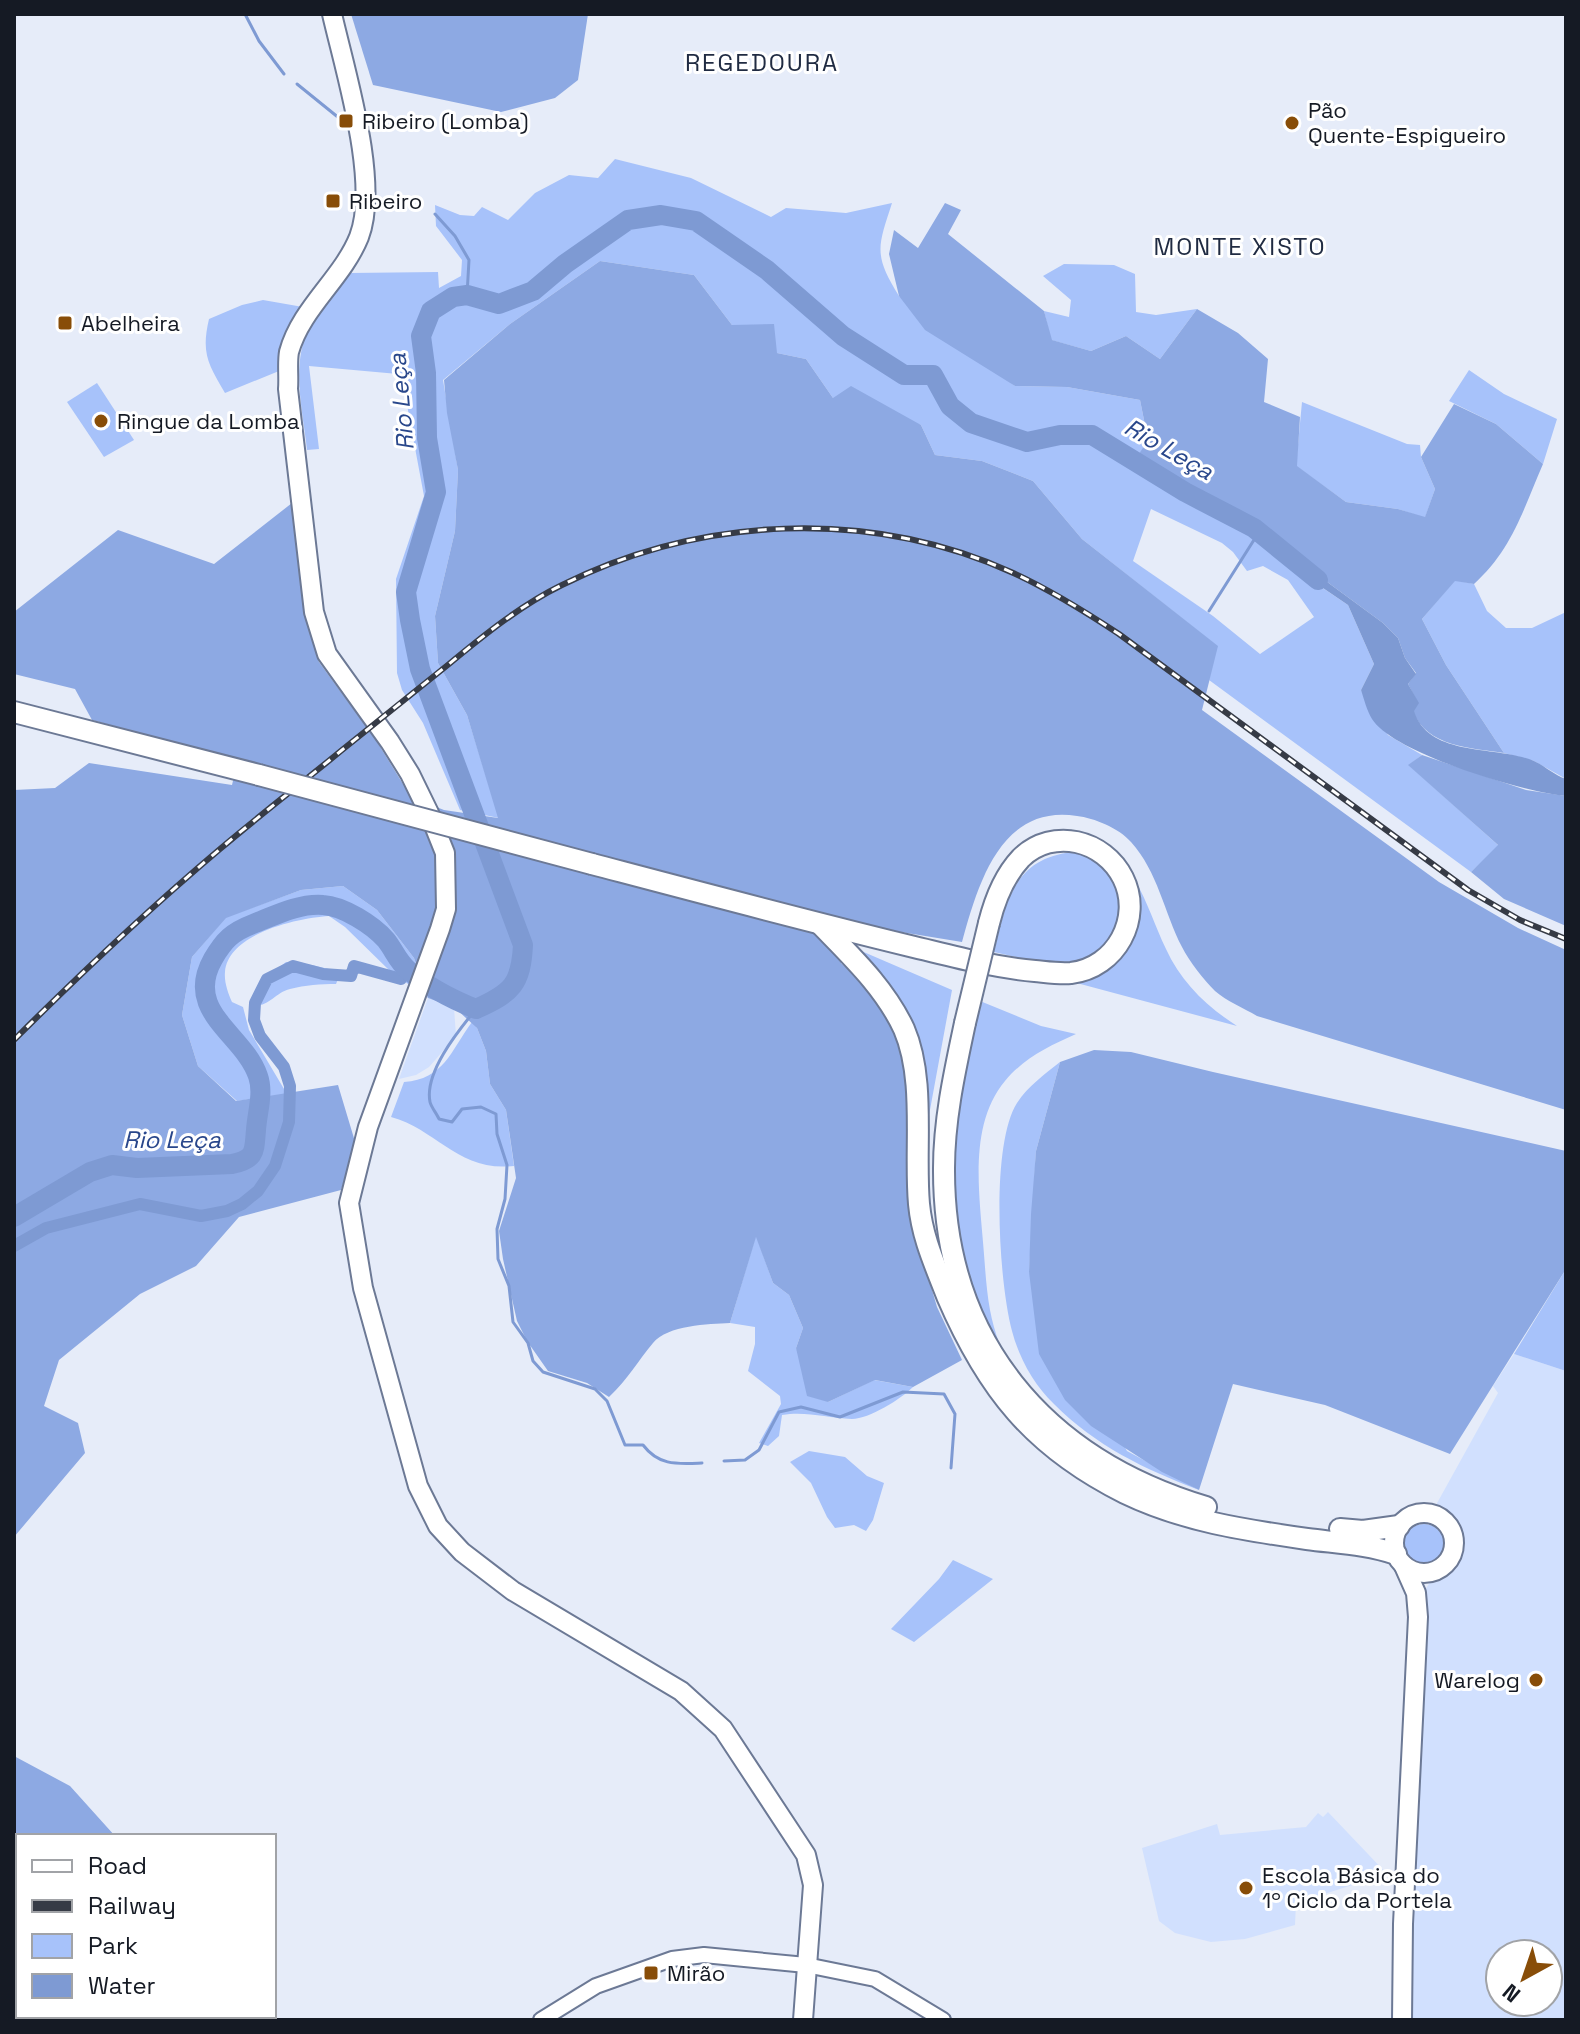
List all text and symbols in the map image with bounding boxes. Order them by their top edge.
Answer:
district label: REGEDOURA [685,47,839,78]
place label: Pão Quente-Espigueiro [1308,96,1506,149]
place label: Ribeiro (Lomba) [362,107,529,135]
marker: Ribeiro (Lomba) [337,112,355,130]
marker: Pão Quente-Espigueiro [1283,114,1301,132]
place label: Ribeiro [349,187,422,215]
marker: Ribeiro [324,192,342,210]
district label: MONTE XISTO [1153,231,1327,262]
place label: Abelheira [81,309,180,337]
marker: Abelheira [56,314,74,332]
water label: Rio Leça [381,352,421,452]
place label: Ringue da Lomba [117,407,300,435]
water label: Rio Leça [1119,411,1219,487]
marker: Ringue da Lomba [92,412,110,430]
water label: Rio Leça [123,1124,221,1155]
place label: Warelog [1434,1666,1520,1694]
marker: Warelog [1527,1671,1545,1689]
legend [16,1834,276,2018]
text: Road [88,1850,147,1881]
place label: Escola Básica do 1º Ciclo da Portela [1262,1861,1452,1914]
marker: Escola Básica do 1º Ciclo da Portela [1237,1879,1255,1897]
text: Railway [88,1890,176,1921]
text: Park [88,1930,138,1961]
north arrow [1484,1938,1564,2018]
place label: Mirão [667,1959,725,1987]
marker: Mirão [642,1964,660,1982]
text: Water [88,1970,156,2001]
text: N [1496,1978,1526,2009]

